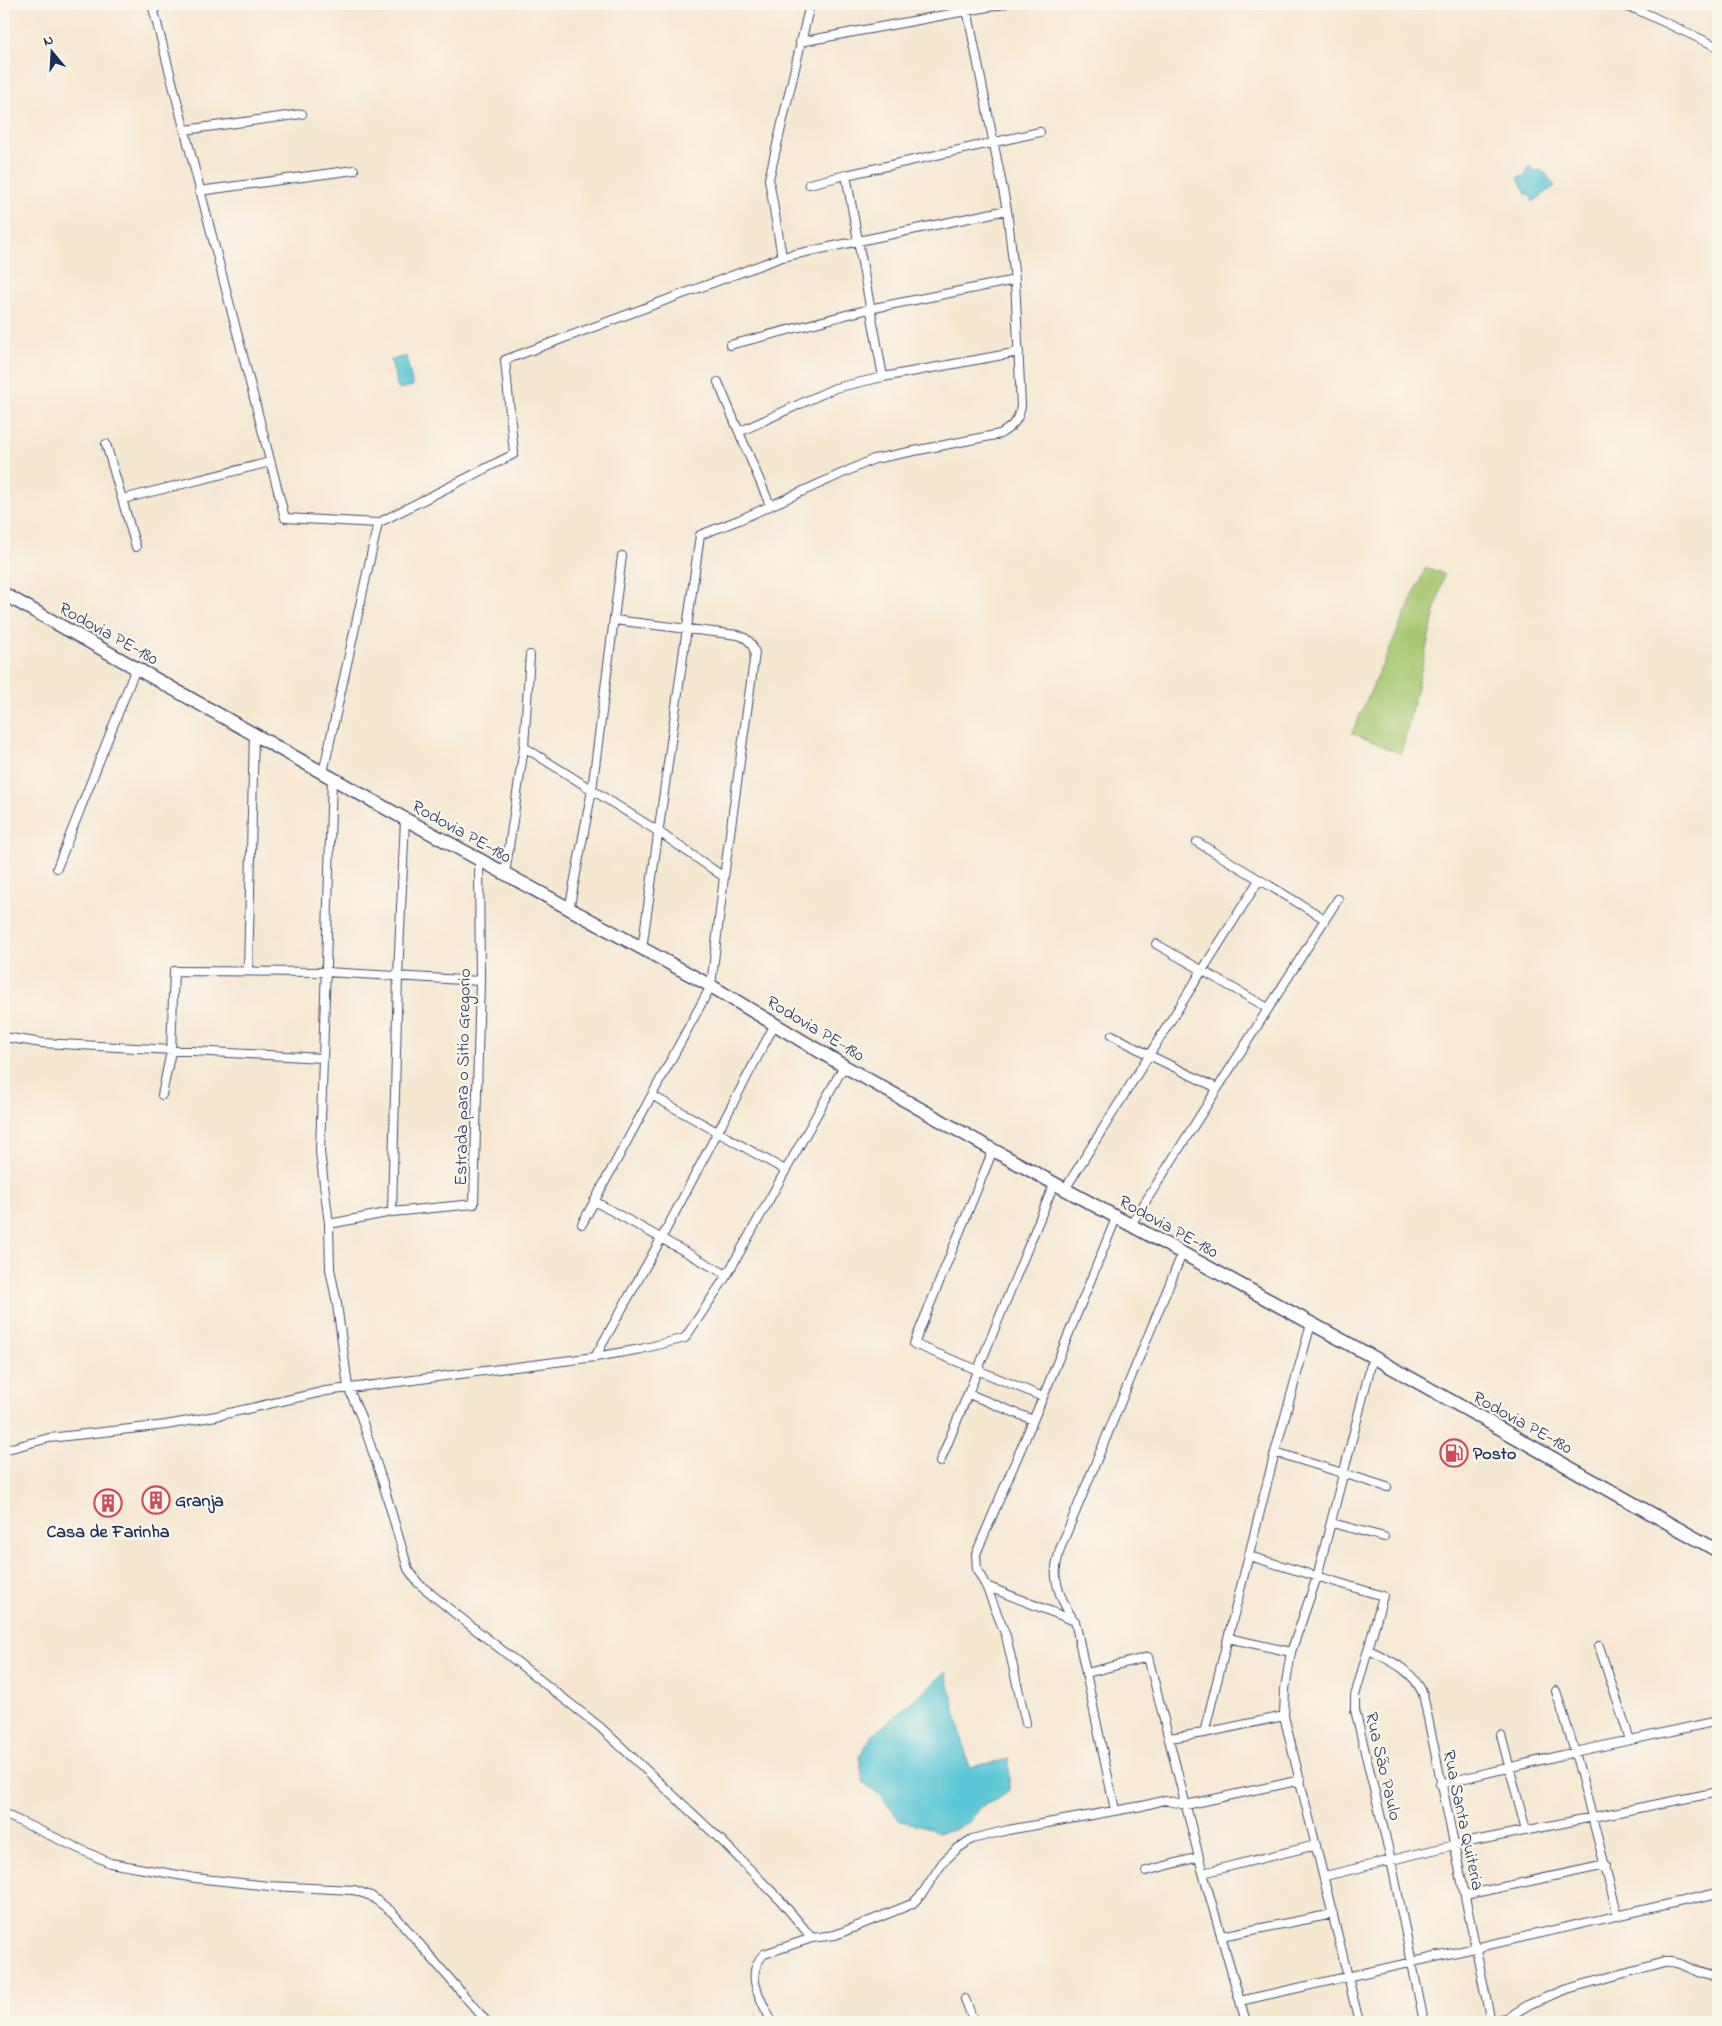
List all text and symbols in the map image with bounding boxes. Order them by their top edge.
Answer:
north arrow [28,28,78,78]
text: N [41,30,56,53]
street label: Rodovia PE-180 [53,597,163,673]
street label: Rodovia PE-180 [406,795,516,871]
street label: Estrada para o Sitio Gregorio [449,968,480,1186]
street label: Rodovia PE-180 [761,990,869,1069]
street label: Rodovia PE-180 [1113,1190,1223,1266]
street label: Rodovia PE-180 [1467,1386,1577,1462]
fuel station icon: Posto [1439,1438,1469,1468]
place label: Posto [1473,1442,1516,1468]
building icon: Granja [141,1485,171,1515]
building icon: Casa de Farinha [93,1488,123,1518]
place label: Granja [175,1489,224,1515]
place label: Casa de Farinha [46,1520,170,1546]
street label: Rua São Paulo [1357,1710,1407,1823]
street label: Rua Santa Quiteria [1435,1748,1490,1893]

